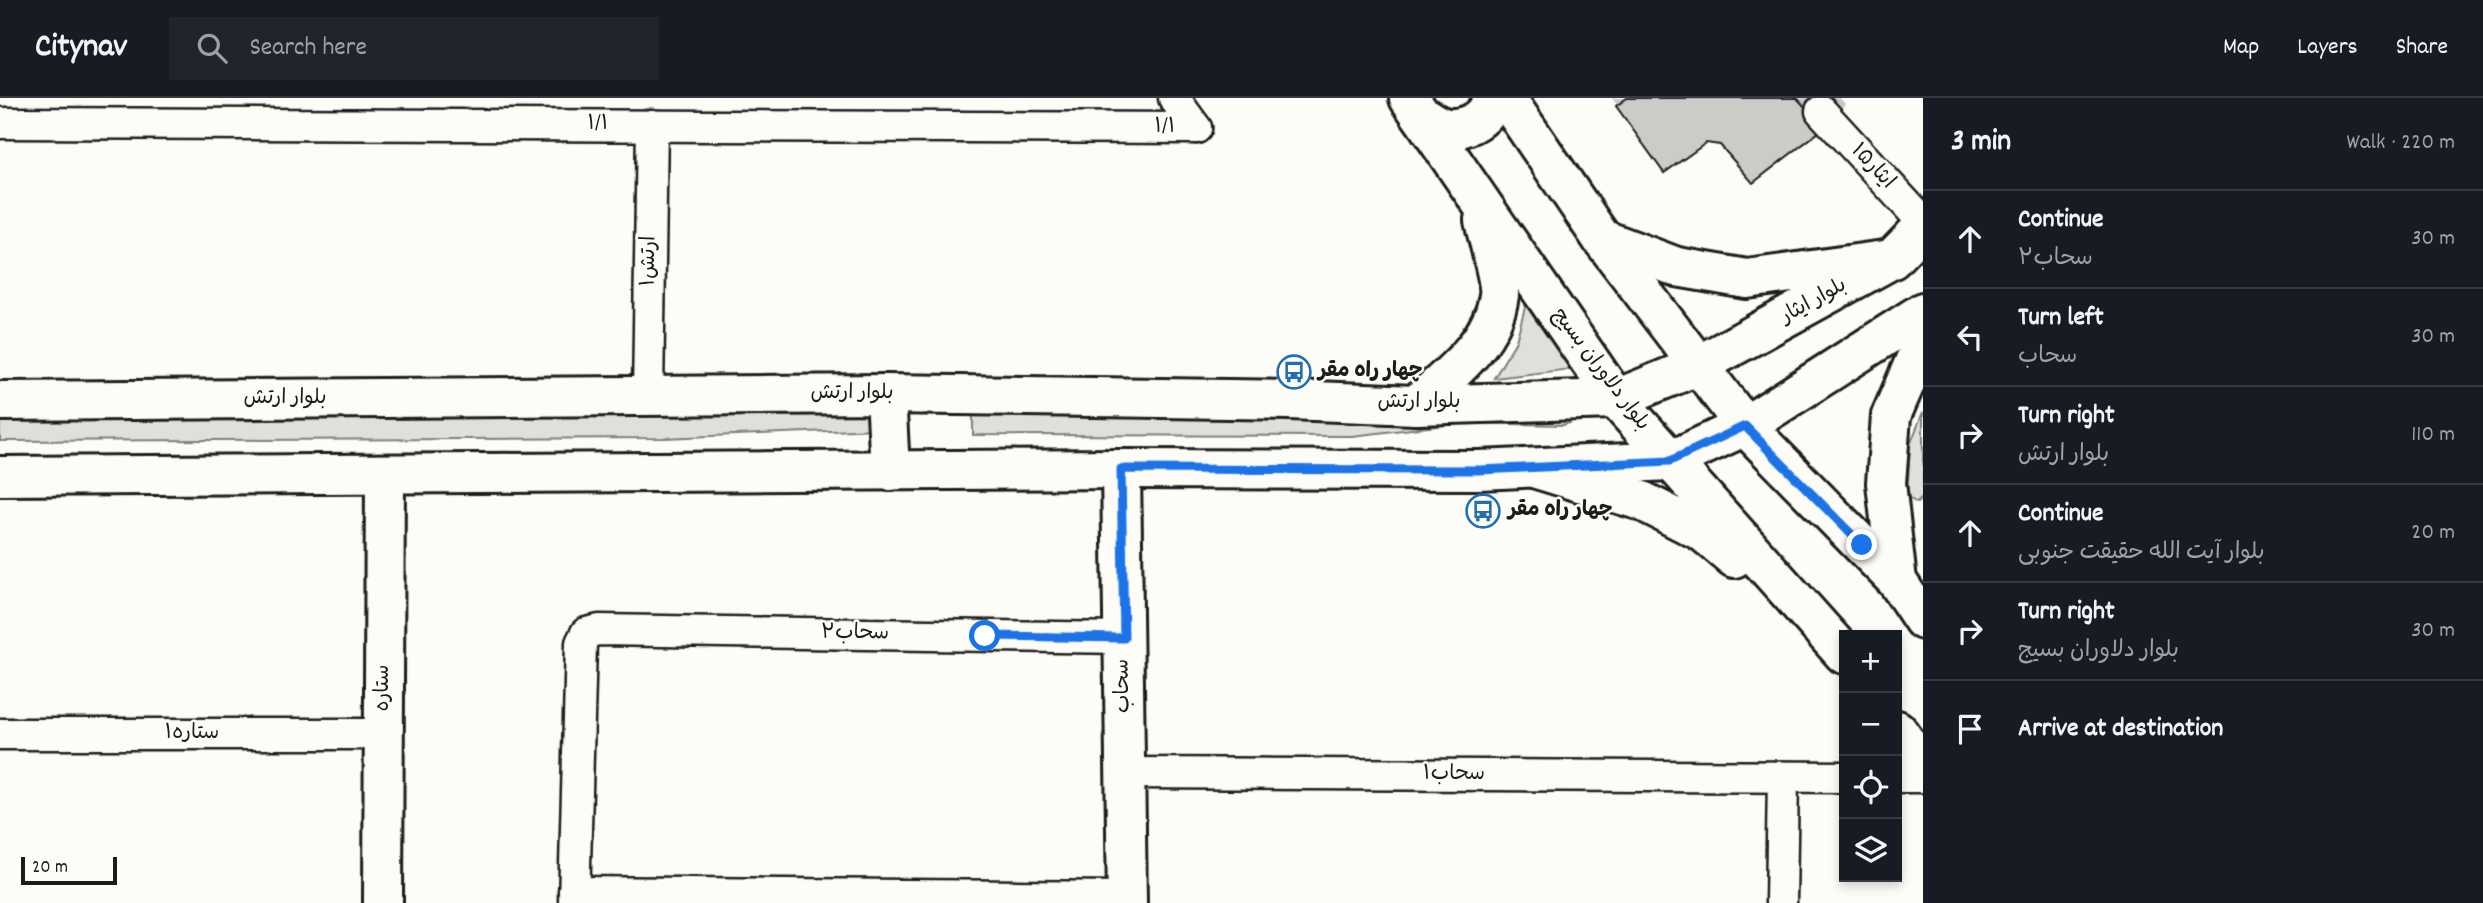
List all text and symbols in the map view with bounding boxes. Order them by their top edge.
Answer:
search box [169,17,659,80]
text: Citynav [35,25,127,72]
icon: search [193,29,231,67]
text: Search here [249,30,367,67]
text: Map [2223,31,2259,65]
text: Layers [2297,31,2358,65]
text: Share [2396,31,2448,65]
street label: ۱/۱ [587,110,609,140]
street label: ۱/۱ [1154,113,1176,143]
text: 3 min [1951,122,2011,165]
text: Walk · 220 m [2347,127,2455,160]
street label: ایثار۱۵ [1843,137,1901,197]
text: Continue [2018,202,2103,239]
icon: ahead [1951,220,1989,258]
text: 30 m [2411,223,2455,256]
street label: ارتش۱ [635,235,665,287]
text: ۲سحاب [2018,243,2093,276]
street label: بلوار ایثار [1774,272,1853,333]
text: Turn left [2018,300,2104,337]
street label: بلوار دلاوران بسیج [1544,302,1656,438]
icon: left [1951,318,1989,356]
text: 30 m [2411,321,2455,354]
text: سحاب [2018,341,2077,374]
bus stop icon: چهار راه مقر [1275,353,1313,391]
place label: چهار راه مقر [1316,357,1423,387]
street label: بلوار ارتش [810,379,894,409]
street label: بلوار ارتش [243,384,327,414]
street label: بلوار ارتش [1377,388,1461,418]
text: Turn right [2018,398,2115,435]
icon: right [1951,416,1989,454]
text: 110 m [2411,419,2455,452]
text: بلوار ارتش [2018,439,2109,472]
bus stop icon: چهار راه مقر‍ [1464,492,1502,530]
place label: چهار راه مقر‍ [1506,496,1613,526]
text: Continue [2018,496,2103,533]
icon: ahead [1951,514,1989,552]
text: 20 m [2411,517,2455,550]
route end [1846,529,1877,560]
text: بلوار آیت الله حقیقت جنوبی [2018,537,2265,570]
text: Turn right [2018,594,2115,631]
icon: right [1951,612,1989,650]
text: 30 m [2411,615,2455,648]
street label: ۲سحاب [821,618,889,650]
route start [969,620,1000,651]
map controls [1839,630,1902,882]
button: + [1839,630,1902,693]
text: بلوار دلاوران بسیج [2018,635,2179,668]
street label: سحاب [1109,659,1139,713]
street label: ستاره [369,664,399,712]
button: − [1839,693,1902,756]
icon: arrive [1951,710,1989,748]
text: Arrive at destination [2018,711,2223,748]
street label: ۱ستاره [165,719,219,749]
button: locate [1839,756,1902,819]
street label: ۱سحاب [1423,760,1485,790]
button: layers [1839,819,1902,882]
scale bar [21,854,117,886]
text: 20 m [32,855,68,882]

